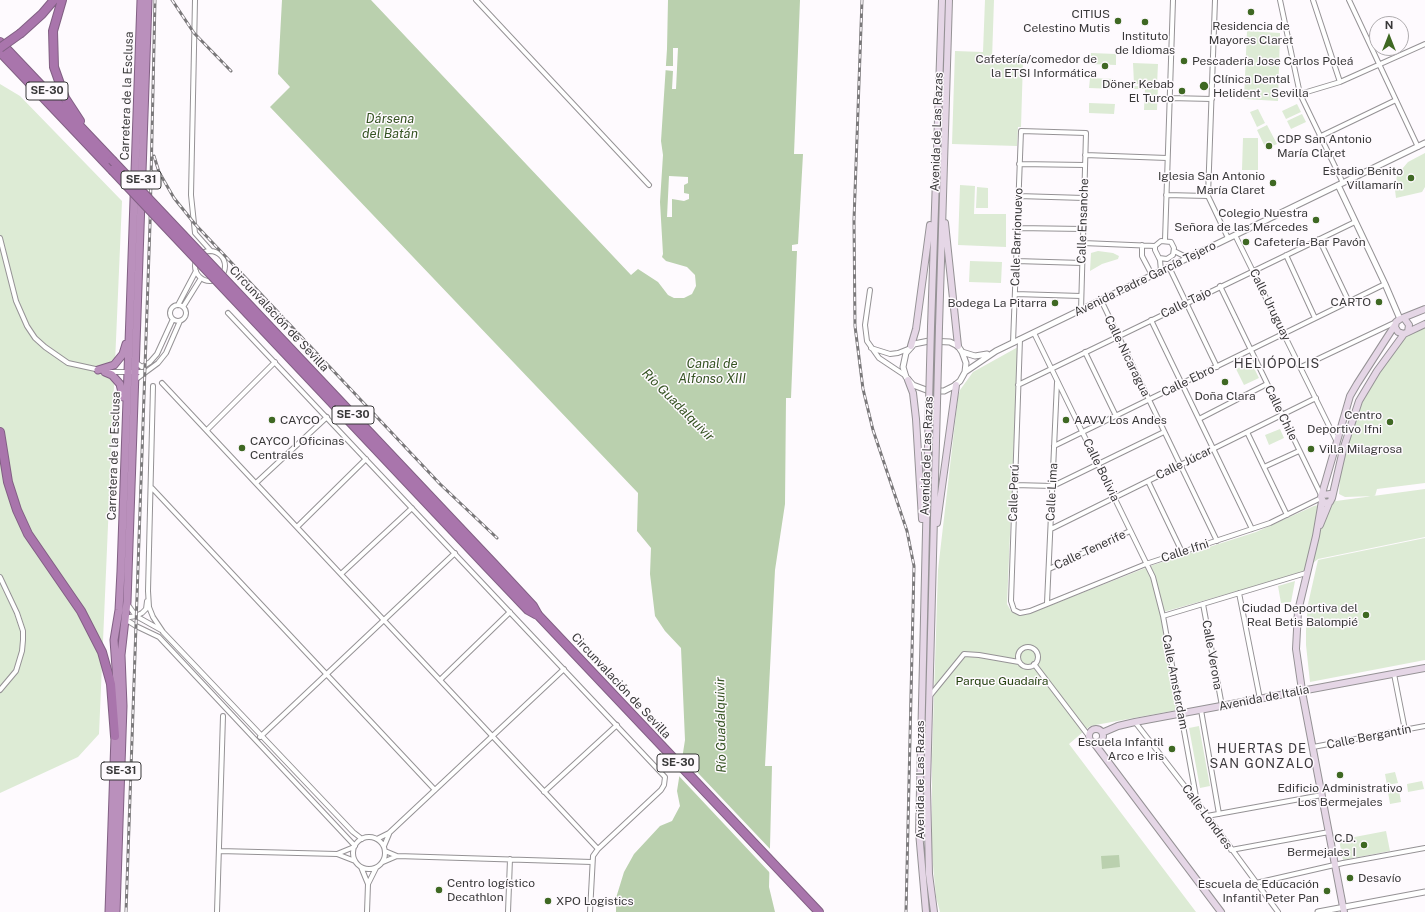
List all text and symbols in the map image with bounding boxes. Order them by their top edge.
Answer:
place label: CITIUS Celestino Mutis [1023,7,1110,35]
marker: Residencia de Mayores Claret [1246,7,1256,17]
marker: CITIUS Celestino Mutis [1113,16,1123,26]
north arrow [1369,16,1409,56]
marker: Instituto de Idiomas [1140,17,1150,27]
place label: Residencia de Mayores Claret [1209,19,1293,47]
text: N [1385,19,1393,31]
place label: Instituto de Idiomas [1115,29,1175,57]
street label: Carretera de la Esclusa [118,31,136,161]
place label: Cafetería/comedor de la ETSI Informática [975,52,1097,80]
place label: Pescadería Jose Carlos Poleá [1192,54,1353,68]
marker: Pescadería Jose Carlos Poleá [1179,56,1189,66]
marker: Cafetería/comedor de la ETSI Informática [1100,61,1110,71]
street label: Avenida de Las Razas [928,72,946,192]
place label: Clínica Dental Helident - Sevilla [1213,72,1309,100]
place label: Döner Kebab El Turco [1102,77,1174,105]
marker: Clínica Dental Helident - Sevilla [1198,80,1210,92]
road number: SE-30 [26,82,68,100]
marker: Döner Kebab El Turco [1177,86,1187,96]
water label: Dársena del Batán [362,111,418,142]
place label: CDP San Antonio María Claret [1277,132,1372,160]
marker: CDP San Antonio María Claret [1264,141,1274,151]
place label: Estadio Benito Villamarín [1322,164,1403,192]
place label: Iglesia San Antonio María Claret [1158,169,1265,197]
road number: SE-31 [121,171,161,189]
marker: Estadio Benito Villamarín [1406,173,1416,183]
street label: Calle Ensanche [1074,178,1092,264]
marker: Iglesia San Antonio María Claret [1268,178,1278,188]
street label: Calle Barrionuevo [1008,188,1026,286]
place label: Colegio Nuestra Señora de las Mercedes [1174,206,1308,234]
marker: Colegio Nuestra Señora de las Mercedes [1311,215,1321,225]
place label: Cafetería-Bar Pavón [1254,235,1366,249]
marker: Cafetería-Bar Pavón [1241,237,1251,247]
street label: Avenida Padre García Tejero [1072,238,1218,320]
street label: Circunvalación de Sevilla [226,263,332,375]
street label: Calle Uruguay [1246,267,1294,343]
street label: Calle Tajo [1158,285,1214,321]
place label: CARTO [1331,295,1371,309]
place label: Bodega La Pitarra [947,296,1047,310]
marker: CARTO [1374,297,1384,307]
marker: Bodega La Pitarra [1050,298,1060,308]
street label: Calle Nicaragua [1101,313,1153,399]
water label: Canal de Alfonso XIII [678,356,746,387]
district label: HELIÓPOLIS [1234,356,1320,372]
street label: Calle Ebro [1159,362,1217,400]
water label: Río Guadalquivir [639,366,717,444]
marker: Doña Clara [1220,377,1230,387]
street label: Calle Chile [1261,383,1301,443]
place label: Doña Clara [1194,389,1256,403]
street label: Carretera de la Esclusa [105,391,123,521]
street label: Avenida de Las Razas [918,396,936,516]
road number: SE-30 [332,406,374,424]
place label: Centro Deportivo Ifni [1307,408,1382,436]
place label: CAYCO [280,413,320,427]
place label: AAVV Los Andes [1074,413,1167,427]
marker: CAYCO [267,415,277,425]
marker: AAVV Los Andes [1061,415,1071,425]
marker: Centro Deportivo Ifni [1385,417,1395,427]
place label: CAYCO | Oficinas Centrales [250,434,344,462]
street label: Calle Bolivia [1080,436,1122,504]
place label: Villa Milagrosa [1319,442,1402,456]
marker: CAYCO | Oficinas Centrales [237,443,247,453]
street label: Calle Júcar [1154,443,1214,483]
marker: Villa Milagrosa [1306,444,1316,454]
street label: Calle Lima [1043,463,1061,521]
street label: Calle Perú [1006,464,1022,522]
street label: Calle Tenerife [1052,527,1128,573]
street label: Calle Ifni [1159,537,1211,565]
place label: Ciudad Deportiva del Real Betis Balompié [1242,601,1358,629]
marker: Ciudad Deportiva del Real Betis Balompié [1361,610,1371,620]
street label: Calle Verona [1199,619,1225,691]
street label: Circunvalación de Sevilla [568,630,674,742]
street label: Calle Amsterdam [1159,633,1191,731]
park label: Parque Guadaíra [956,674,1048,688]
water label: Río Guadalquivir [712,677,730,773]
street label: Avenida de Italia [1218,682,1310,714]
street label: Avenida de Las Razas [913,720,927,840]
street label: Calle Bergantín [1325,722,1413,752]
place label: Escuela Infantil Arco e Iris [1078,735,1164,763]
district label: HUERTAS DE SAN GONZALO [1210,741,1314,772]
marker: Escuela Infantil Arco e Iris [1167,744,1177,754]
road number: SE-30 [657,754,699,772]
road number: SE-31 [101,762,141,780]
marker: Edificio Administrativo Los Bermejales [1335,770,1345,780]
place label: Edificio Administrativo Los Bermejales [1277,781,1403,809]
street label: Calle Londres [1179,782,1235,852]
place label: C.D. Bermejales I [1287,831,1356,859]
marker: C.D. Bermejales I [1359,840,1369,850]
place label: Desavío [1358,871,1401,885]
marker: Desavío [1345,873,1355,883]
place label: Centro logístico Decathlon [447,876,535,904]
place label: Escuela de Educación Infantil Peter Pan [1198,877,1319,905]
marker: Centro logístico Decathlon [434,885,444,895]
marker: Escuela de Educación Infantil Peter Pan [1322,886,1332,896]
place label: XPO Logistics [556,894,634,908]
marker: XPO Logistics [543,896,553,906]

